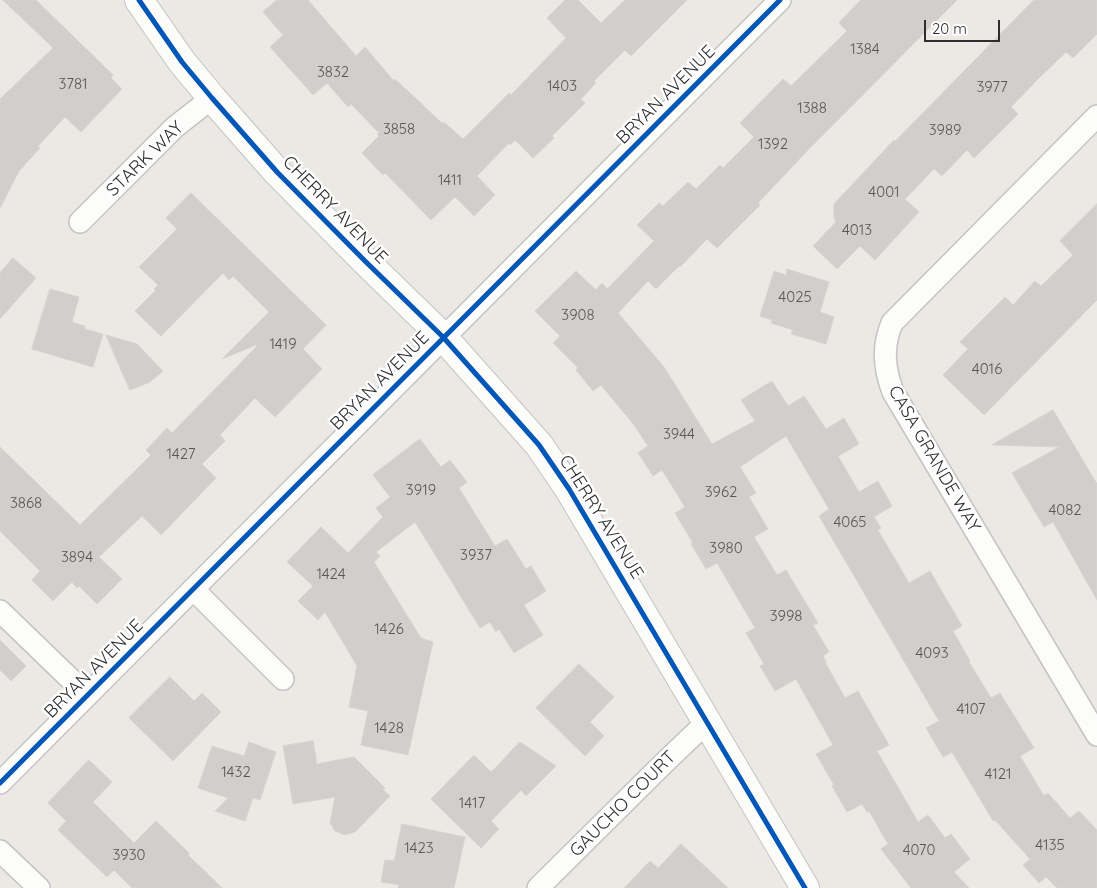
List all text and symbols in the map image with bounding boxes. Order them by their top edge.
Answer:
scale bar [927,10,1003,42]
text: 20 m [932,19,967,38]
house number: 1384 [850,40,880,58]
street label: BRYAN AVENUE [612,41,720,149]
house number: 3832 [317,63,349,81]
house number: 3781 [58,75,88,93]
house number: 1403 [547,77,577,95]
house number: 3977 [976,78,1008,96]
house number: 1388 [797,99,827,117]
street label: STARK WAY [102,117,188,201]
house number: 3858 [383,120,415,138]
house number: 3989 [929,121,961,139]
house number: 1392 [758,135,788,153]
street label: CHERRY AVENUE [278,151,392,269]
house number: 1411 [438,171,462,189]
house number: 4001 [868,183,900,201]
house number: 4013 [842,221,872,239]
house number: 4025 [778,288,812,306]
house number: 3908 [561,306,595,324]
street label: BRYAN AVENUE [326,327,434,435]
house number: 1419 [269,335,297,353]
house number: 4016 [972,360,1002,378]
street label: CASA GRANDE WAY [883,382,985,536]
house number: 3944 [663,425,695,443]
house number: 1427 [167,445,195,463]
street label: CHERRY AVENUE [554,451,648,583]
house number: 3919 [406,481,436,499]
house number: 3962 [705,483,737,501]
house number: 3868 [10,494,42,512]
house number: 4082 [1048,501,1082,519]
house number: 4065 [833,513,867,531]
house number: 3980 [709,539,743,557]
house number: 3937 [460,546,492,564]
house number: 3894 [61,548,93,566]
house number: 1424 [316,565,346,583]
house number: 3998 [770,607,802,625]
street label: BRYAN AVENUE [40,615,148,723]
house number: 1426 [374,620,404,638]
house number: 4093 [915,644,949,662]
house number: 4107 [956,700,986,718]
house number: 1428 [374,719,404,737]
street label: GAUCHO COURT [565,746,681,862]
house number: 1432 [221,763,251,781]
house number: 4121 [984,765,1012,783]
house number: 1417 [459,794,485,812]
house number: 4135 [1035,836,1065,854]
house number: 1423 [404,839,434,857]
house number: 4070 [903,841,935,859]
house number: 3930 [112,846,146,864]

